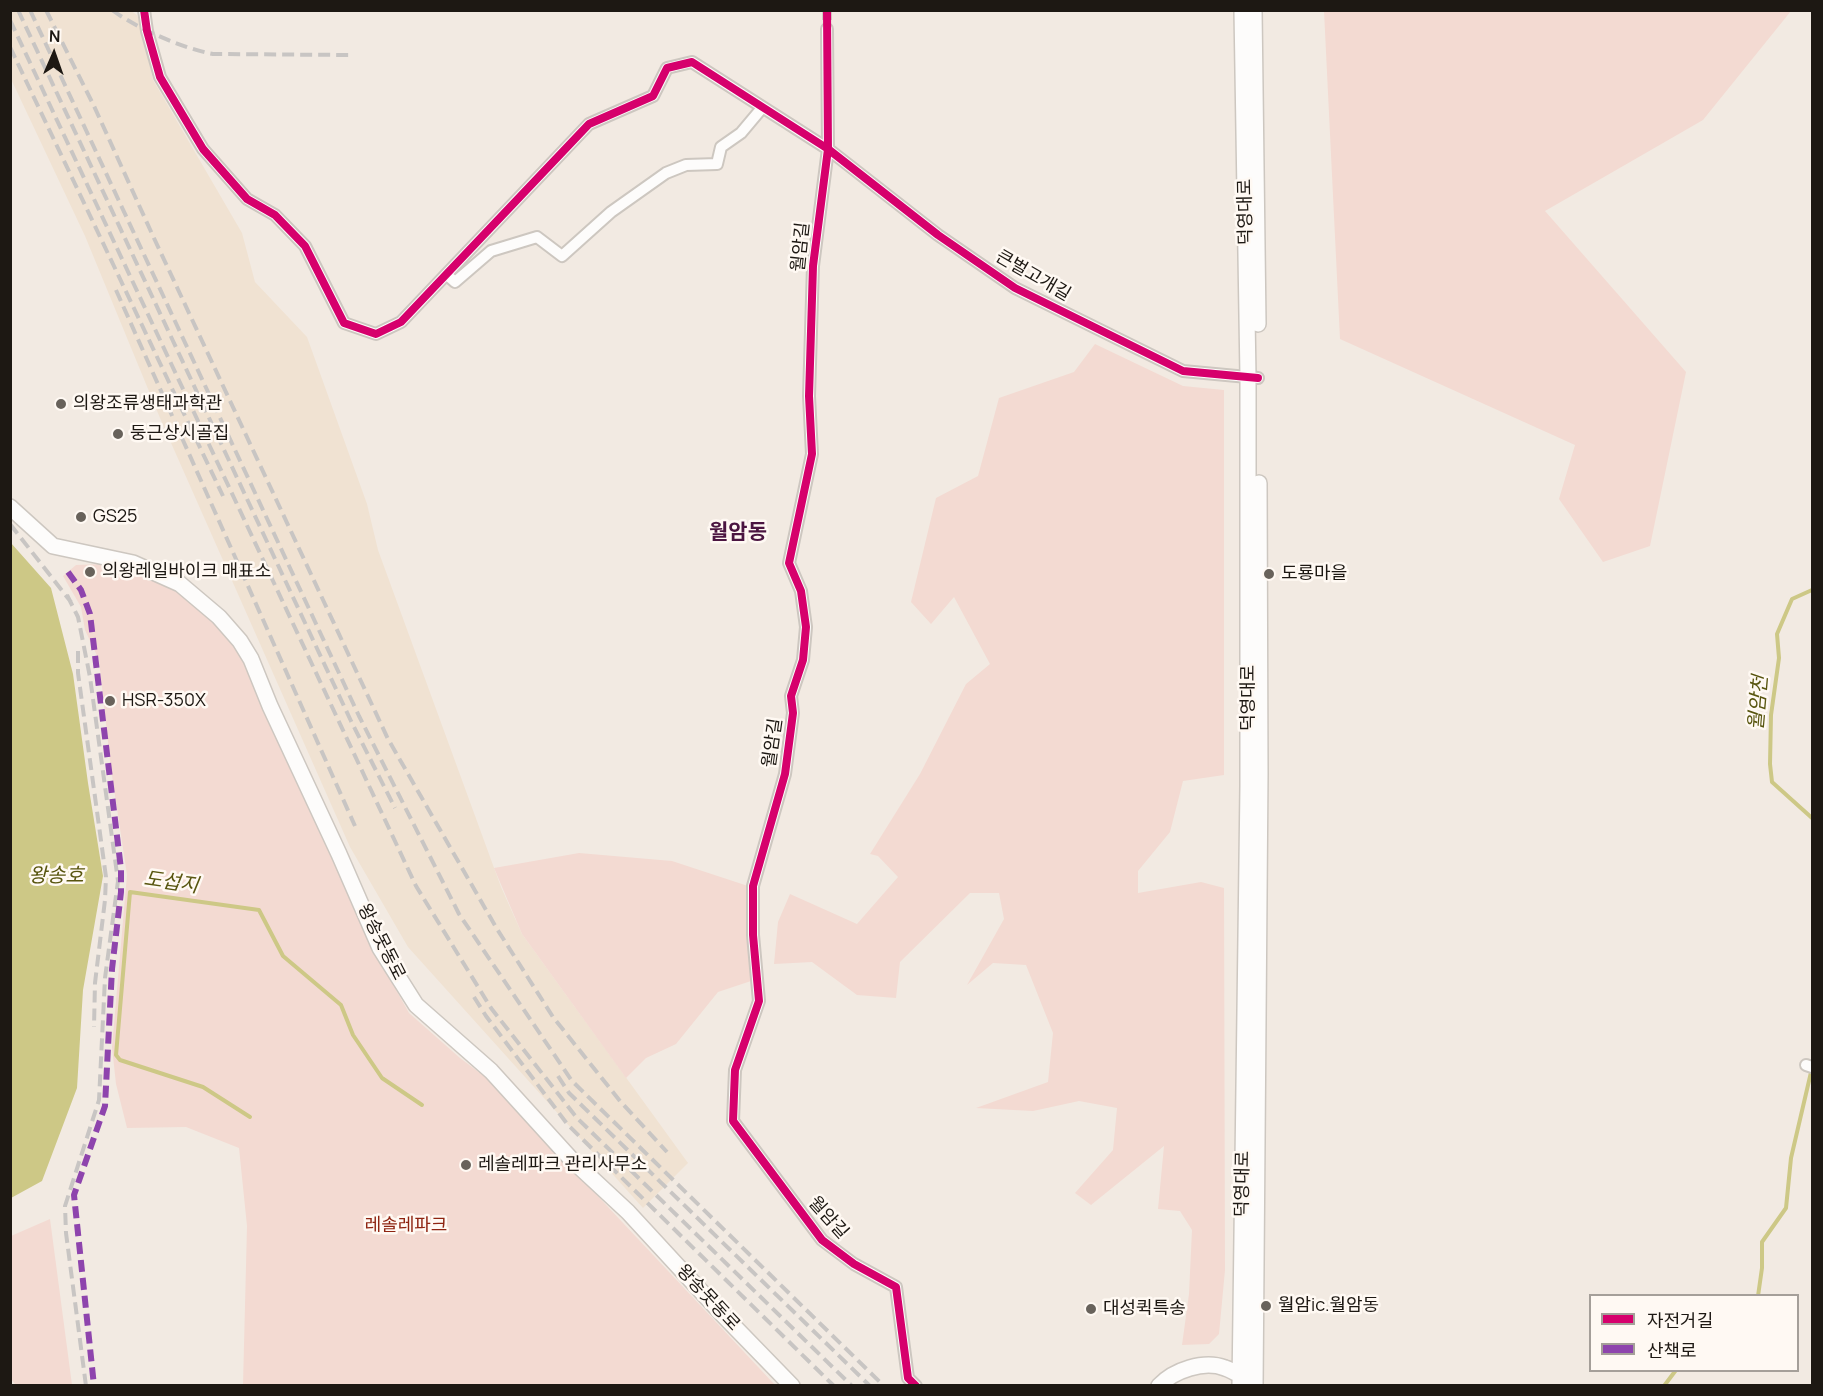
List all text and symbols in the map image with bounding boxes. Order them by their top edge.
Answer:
north arrow [24,24,84,84]
text: N [48,25,61,47]
street label: 덕영대로 [1235,179,1257,245]
street label: 월암길 [788,221,814,273]
street label: 큰벌고개길 [992,246,1074,306]
place label: 의왕조류생태과학관 [73,393,222,415]
marker: 의왕조류생태과학관 [54,397,68,411]
place label: 둥근상시골집 [130,423,229,445]
marker: 둥근상시골집 [111,427,125,441]
place label: GS25 [93,506,137,528]
marker: GS25 [74,510,88,524]
district label: 월암동 [709,520,767,546]
place label: 의왕레일바이크 매표소 [102,561,271,583]
place label: 도룡마을 [1281,563,1347,585]
marker: 의왕레일바이크 매표소 [83,565,97,579]
marker: 도룡마을 [1262,567,1276,581]
street label: 덕영대로 [1238,665,1260,731]
water label: 월암천 [1745,674,1773,732]
place label: HSR-350X [122,690,206,712]
marker: HSR-350X [103,694,117,708]
street label: 월암길 [759,717,787,769]
water label: 왕송호 [28,864,84,888]
water label: 도섭지 [142,867,200,899]
street label: 왕송못동로 [353,900,409,984]
street label: 덕영대로 [1232,1151,1254,1217]
place label: 레솔레파크 관리사무소 [478,1154,647,1176]
marker: 레솔레파크 관리사무소 [459,1158,473,1172]
street label: 월암길 [803,1192,853,1244]
park label: 레솔레파크 [365,1215,447,1237]
street label: 왕송못동로 [672,1260,744,1336]
legend [1589,1294,1799,1372]
place label: 월암ic.월암동 [1278,1295,1379,1317]
place label: 대성퀵특송 [1103,1298,1186,1320]
marker: 월암ic.월암동 [1259,1299,1273,1313]
marker: 대성퀵특송 [1084,1302,1098,1316]
text: 자전거길 [1647,1308,1713,1332]
text: 산책로 [1647,1338,1697,1362]

